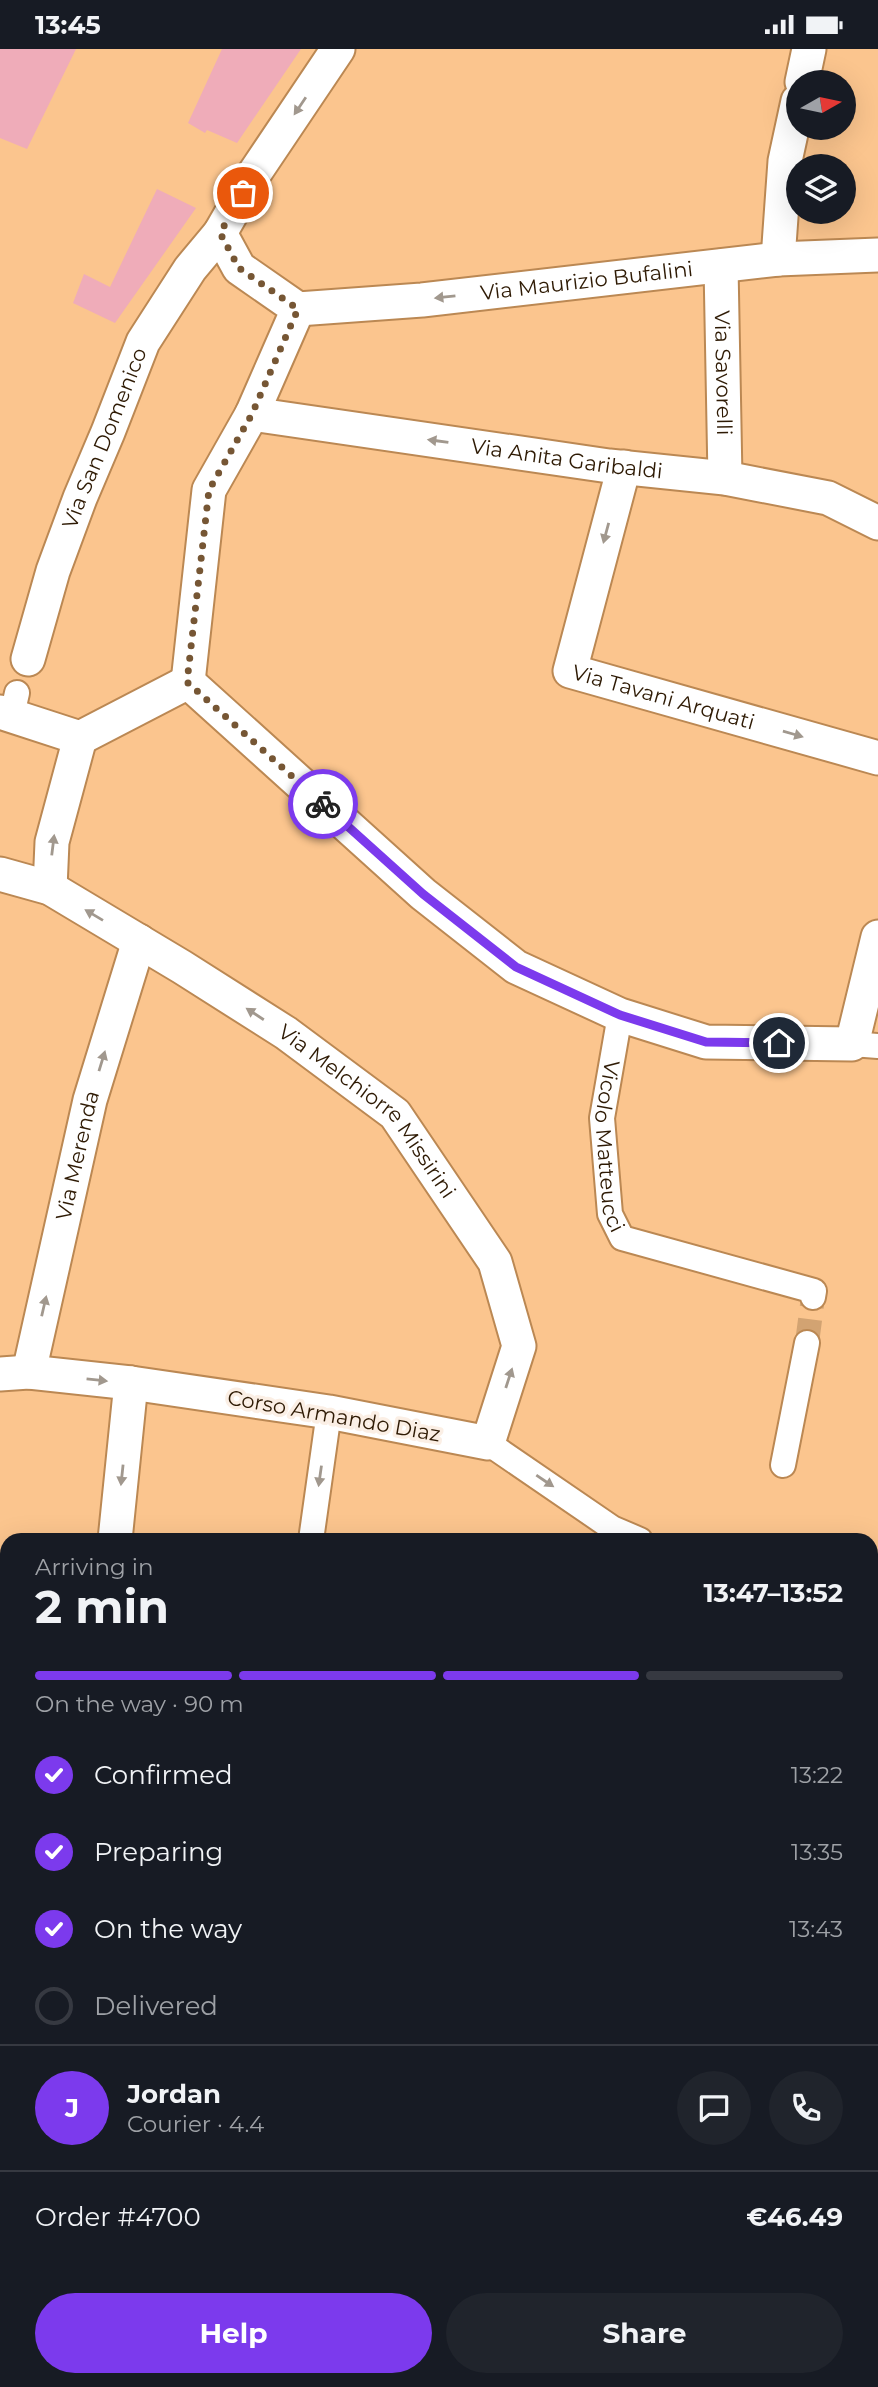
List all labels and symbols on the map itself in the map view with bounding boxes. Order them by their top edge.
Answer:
north arrow [786,70,856,140]
one-way arrow [294,96,307,115]
pin [213,163,273,223]
street label: Via Maurizio Bufalini [479,256,694,305]
one-way arrow [433,292,455,303]
street label: Via Savorelli [710,310,737,436]
street label: Via San Domenico [57,344,152,532]
street label: Via Anita Garibaldi [469,433,664,483]
one-way arrow [427,435,449,446]
one-way arrow [600,522,611,544]
street label: Via Tavani Arquati [569,659,758,735]
one-way arrow [782,729,804,740]
courier [288,769,358,839]
one-way arrow [47,834,58,856]
one-way arrow [85,908,104,921]
one-way arrow [245,1007,265,1020]
pin [749,1013,809,1073]
street label: Via Melchiorre Missirini [274,1019,461,1203]
one-way arrow [98,1050,108,1071]
street label: Vicolo Matteucci [589,1058,630,1236]
street label: Via Merenda [50,1087,104,1223]
one-way arrow [39,1295,50,1317]
one-way arrow [504,1368,515,1389]
one-way arrow [86,1374,108,1385]
street label: Corso Armando Diaz [226,1384,443,1447]
one-way arrow [116,1465,127,1487]
one-way arrow [314,1465,325,1487]
one-way arrow [535,1474,554,1487]

